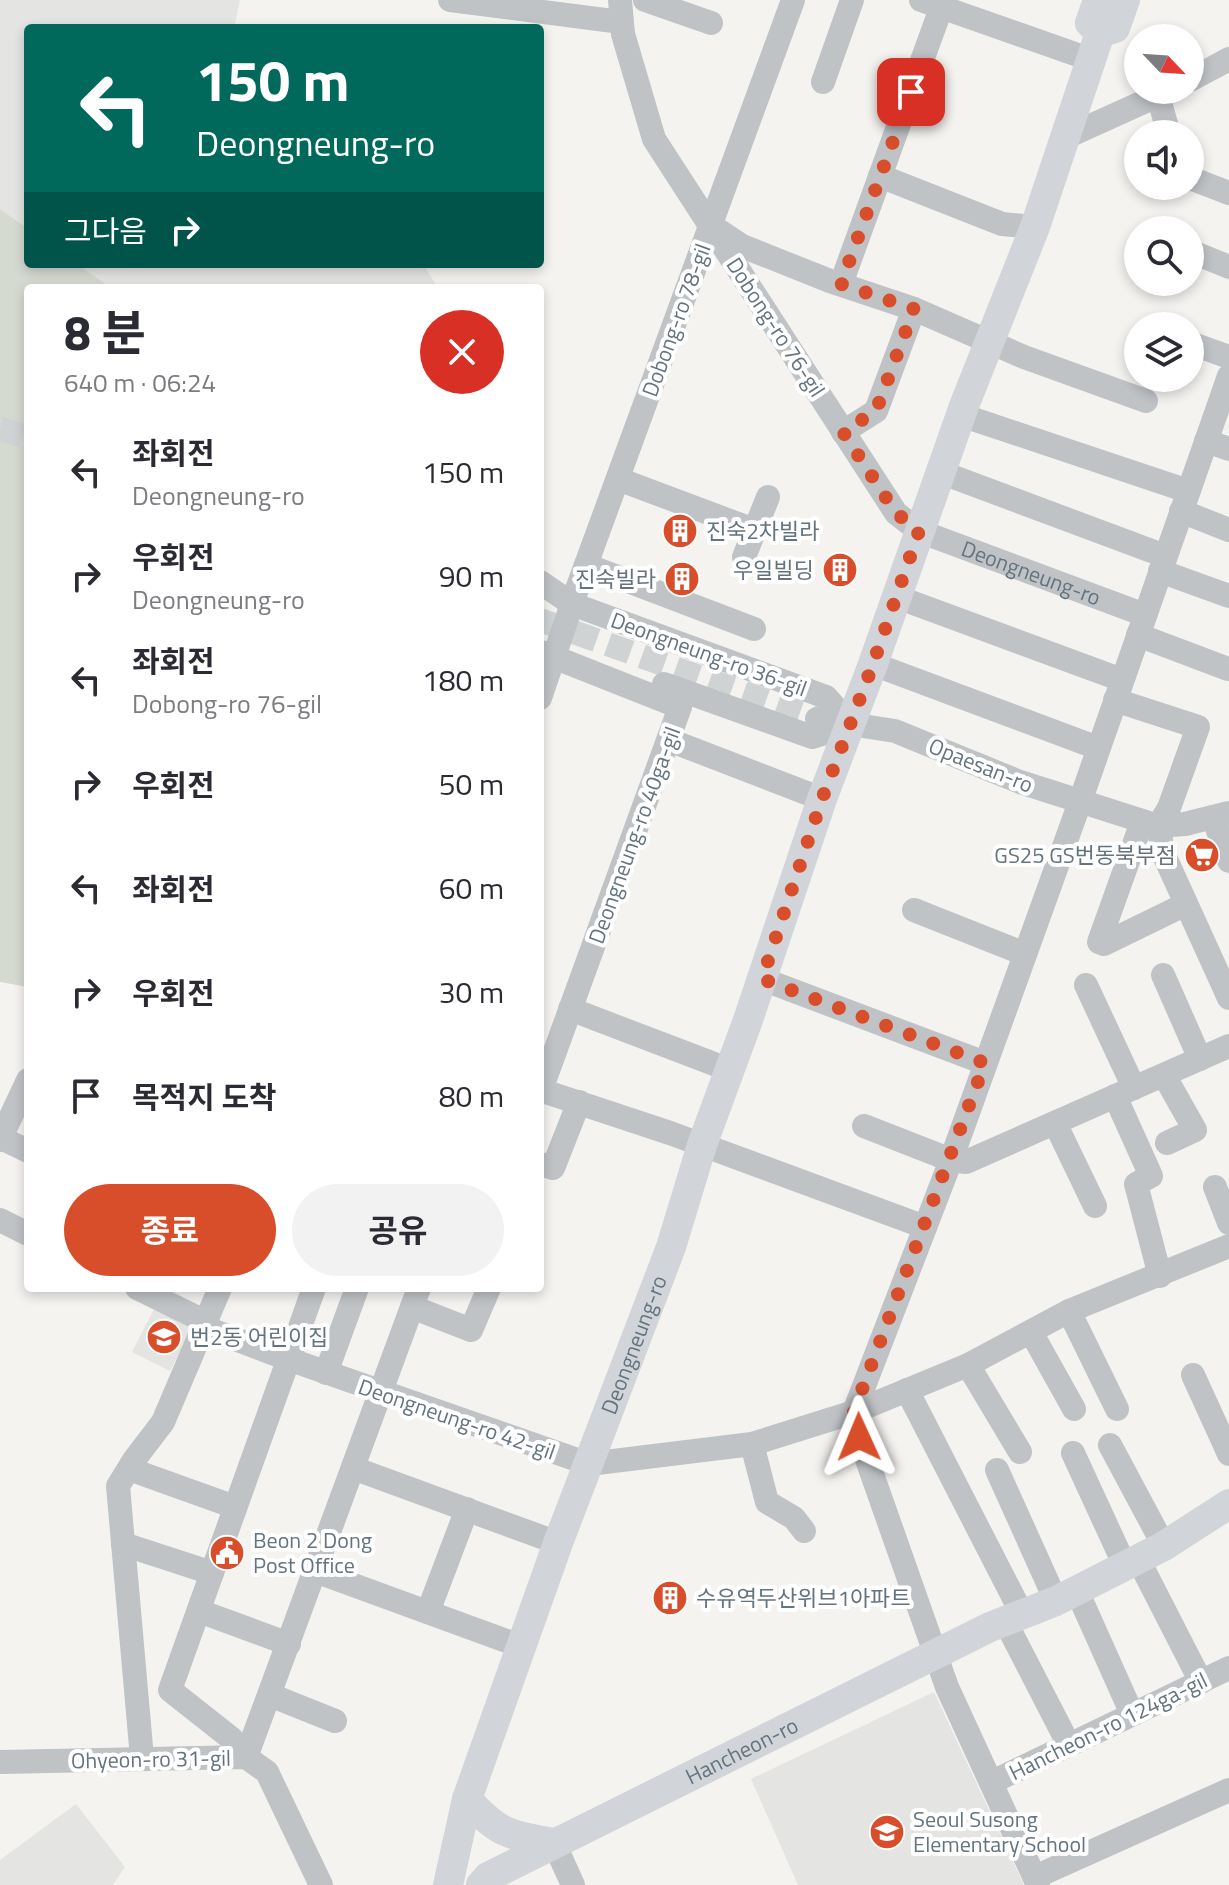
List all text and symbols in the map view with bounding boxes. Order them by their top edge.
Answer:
north arrow [1124,24,1204,104]
map controls [1124,24,1204,392]
text: 150 m [196,38,349,123]
icon: left [64,56,168,160]
pin [877,58,945,126]
icon: arrive [889,70,933,114]
text: Deongneung-ro [196,115,435,170]
button: sound [1124,120,1204,200]
text: 그다음 [64,208,147,254]
icon: right [163,208,207,252]
button: search [1124,216,1204,296]
street label: Dobong-ro 78-gil [633,239,719,401]
street label: Dobong-ro 76-gil [718,250,834,404]
text: 8 분 [64,296,146,369]
button: close [420,310,504,394]
button: layers [1124,312,1204,392]
text: 640 m · 06:24 [64,363,216,402]
text: 좌회전 [132,430,215,476]
text: 150 m [422,449,504,495]
icon: left [64,450,108,494]
text: Deongneung-ro [132,476,305,515]
building icon: 진숙2차빌라 [661,512,699,550]
place label: 진숙2차빌라 [706,514,820,548]
street label: Deongneung-ro [957,531,1106,614]
text: 우회전 [132,534,215,580]
building icon: 우일빌딩 [821,551,859,589]
text: 90 m [439,553,504,599]
place label: 우일빌딩 [733,553,814,587]
icon: right [64,554,108,598]
building icon: 진숙빌라 [663,560,701,598]
place label: 진숙빌라 [575,562,656,596]
text: Deongneung-ro [132,580,305,619]
street label: Deongneung-ro 36-gil [606,603,812,705]
text: 좌회전 [132,638,215,684]
text: 180 m [422,657,504,703]
icon: left [64,658,108,702]
text: Dobong-ro 76-gil [132,684,322,723]
street label: Deongneung-ro 40ga-gil [579,722,689,948]
street label: Opaesan-ro [924,729,1038,801]
text: 50 m [439,761,504,807]
icon: right [64,762,108,806]
text: 우회전 [132,762,215,808]
supermarket icon: GS25 GS번동북부점 [1183,836,1221,874]
place label: GS25 GS번동북부점 [994,838,1176,872]
text: 60 m [439,865,504,911]
icon: left [64,866,108,910]
text: 좌회전 [132,866,215,912]
text: 30 m [439,969,504,1015]
icon: right [64,970,108,1014]
text: 우회전 [132,970,215,1016]
text: 80 m [439,1073,504,1119]
icon: arrive [64,1074,108,1118]
text: 목적지 도착 [132,1074,277,1120]
button: 종료 [64,1184,276,1276]
button: 공유 [292,1184,504,1276]
street label: Deongneung-ro [592,1270,676,1419]
school or university icon: 번2동 어린이집 [145,1318,183,1356]
place label: 번2동 어린이집 [190,1320,329,1354]
street label: Deongneung-ro 42-gil [354,1369,560,1469]
position arrow [817,1395,901,1479]
place label: Beon 2 Dong Post Office [253,1523,372,1582]
public building icon: Beon 2 Dong Post Office [208,1534,246,1572]
building icon: 수유역두산위브1아파트 [651,1579,689,1617]
place label: 수유역두산위브1아파트 [696,1581,911,1615]
street label: Hancheon-ro 124ga-gil [1003,1663,1213,1789]
street label: Hancheon-ro [679,1708,804,1793]
street label: Ohyeon-ro 31-gil [71,1741,231,1777]
place label: Seoul Susong Elementary School [913,1802,1086,1861]
school or university icon: Seoul Susong Elementary School [868,1813,906,1851]

